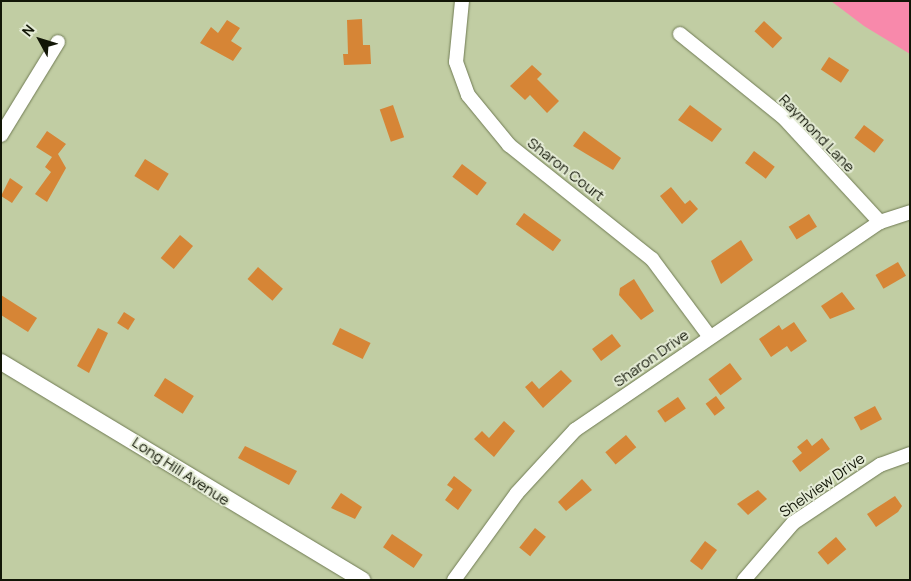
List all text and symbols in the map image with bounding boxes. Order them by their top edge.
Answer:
north arrow [15,15,65,65]
text: N [17,20,39,40]
street label: Raymond Lane [775,90,859,176]
street label: Sharon Court [524,133,608,205]
street label: Sharon Drive [610,326,692,390]
street label: Long Hill Avenue [129,433,233,509]
street label: Shelview Drive [776,449,868,521]

